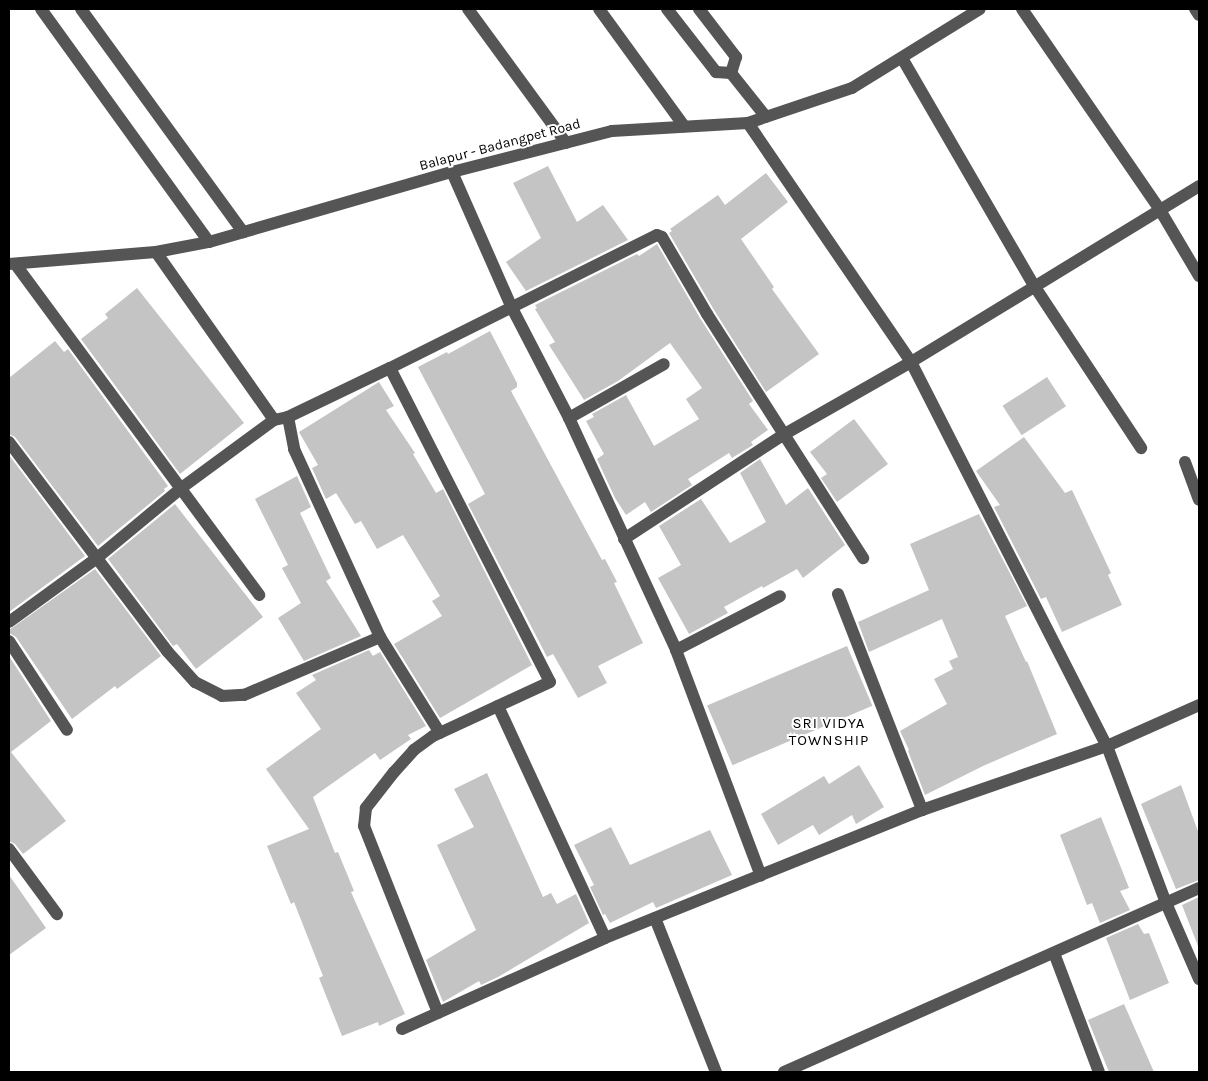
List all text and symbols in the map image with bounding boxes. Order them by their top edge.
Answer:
street label: Balapur - Badangpet Road [418,115,582,175]
district label: SRI VIDYA TOWNSHIP [788,714,870,749]

